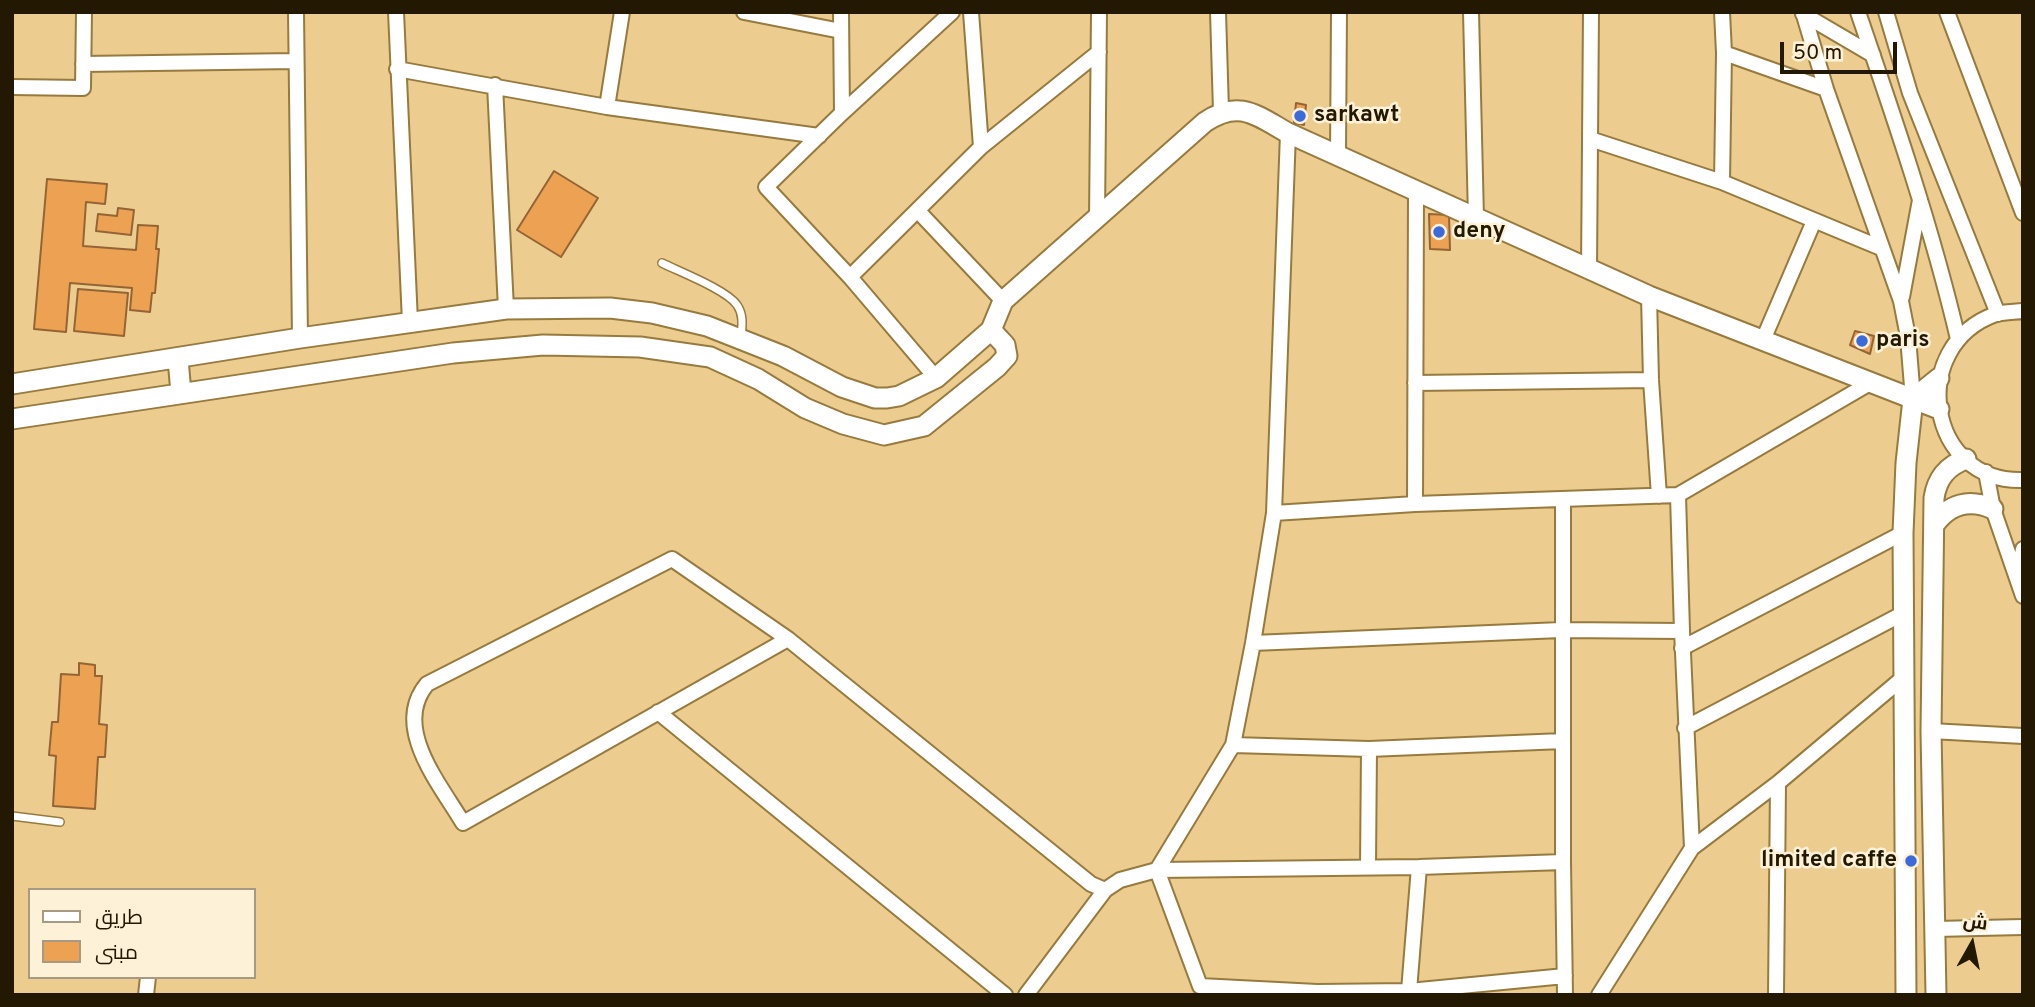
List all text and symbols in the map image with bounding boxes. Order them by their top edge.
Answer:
scale bar [1783,28,1900,72]
text: 50 m [1793,40,1842,67]
place label: sarkawt [1314,102,1399,130]
marker: sarkawt [1292,108,1308,124]
place label: deny [1453,218,1506,246]
marker: deny [1431,224,1447,240]
place label: paris [1876,327,1930,355]
marker: paris [1854,333,1870,349]
place label: limited caffe [1761,847,1897,875]
marker: limited caffe [1903,853,1919,869]
legend [28,888,256,979]
text: طريق [95,905,143,932]
north arrow [1937,909,2007,979]
text: ش [1961,909,1989,937]
text: مبنى [95,940,138,967]

